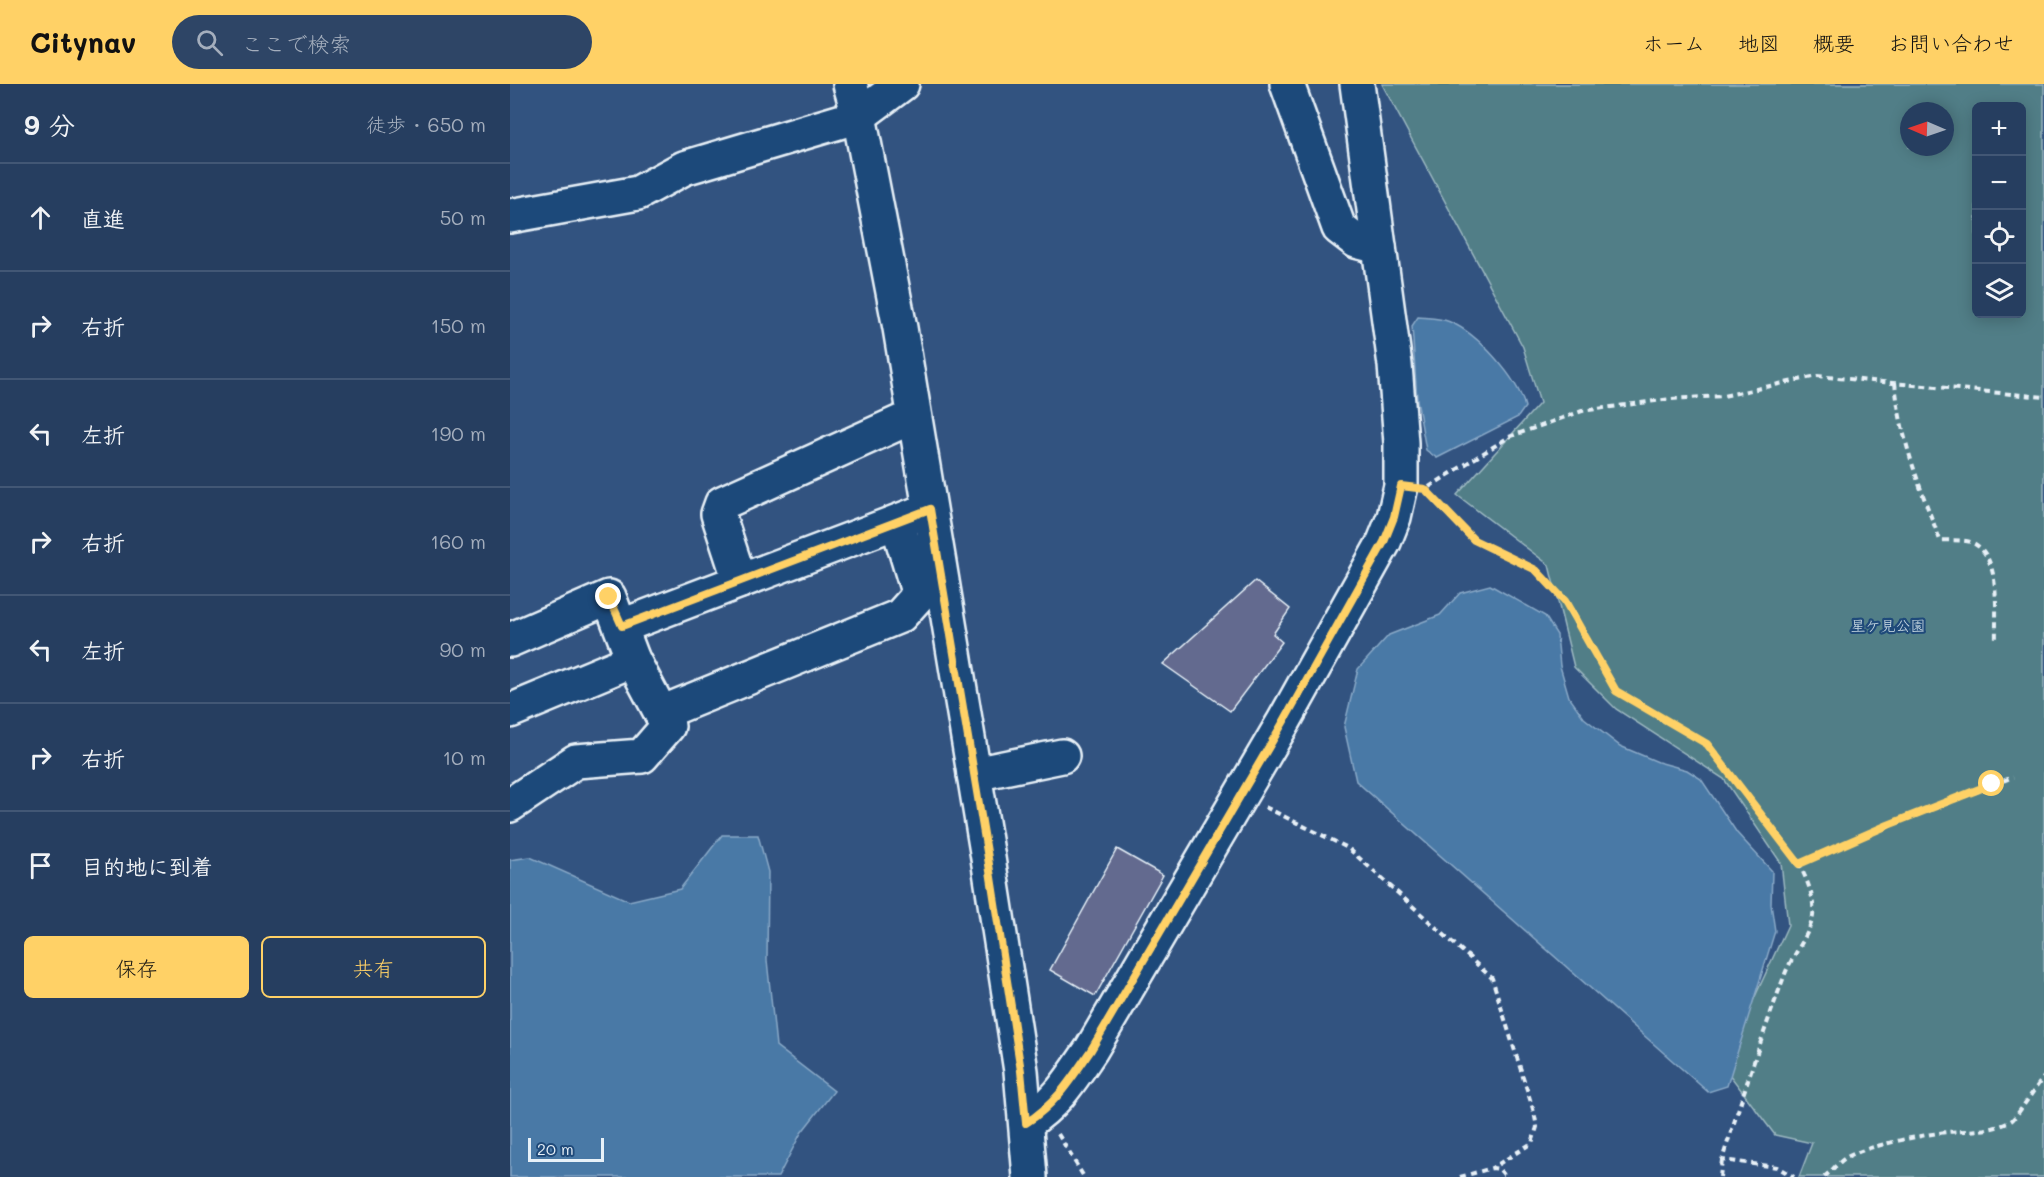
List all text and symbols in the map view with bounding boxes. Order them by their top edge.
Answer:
search box [172,15,592,69]
text: Citynav [30,24,136,60]
icon: search [193,26,226,59]
text: ここで検索 [241,29,351,58]
text: ホーム [1643,29,1705,56]
text: 地図 [1738,29,1780,56]
text: 概要 [1813,29,1855,56]
text: お問い合わせ [1888,29,2014,56]
north arrow [1900,102,1954,156]
map controls [1972,102,2026,318]
button: + [1972,102,2026,156]
text: 9 分 [24,108,75,142]
text: 徒歩 · 650 m [366,111,486,137]
button: − [1972,156,2026,210]
icon: ahead [24,201,57,234]
text: 直進 [81,204,125,233]
text: 50 m [440,204,486,230]
button: locate [1972,210,2026,264]
button: layers [1972,264,2026,318]
icon: right [24,309,57,342]
text: 右折 [81,312,125,341]
text: 150 m [431,312,486,338]
icon: left [24,417,57,450]
text: 左折 [81,420,125,449]
text: 190 m [431,420,486,446]
icon: right [24,525,57,558]
text: 右折 [81,528,125,557]
text: 160 m [430,528,486,554]
route end [595,583,621,609]
park label: 星ケ見公園 [1850,615,1926,635]
icon: left [24,633,57,666]
text: 左折 [81,636,125,665]
text: 90 m [440,636,486,662]
icon: right [24,741,57,774]
text: 右折 [81,744,125,773]
text: 10 m [442,744,486,770]
route start [1978,770,2004,796]
icon: arrive [24,849,57,882]
text: 目的地に到着 [81,852,213,881]
button: 保存 [24,936,249,998]
button: 共有 [261,936,486,998]
scale bar [528,1135,604,1162]
text: 20 m [537,1138,574,1159]

